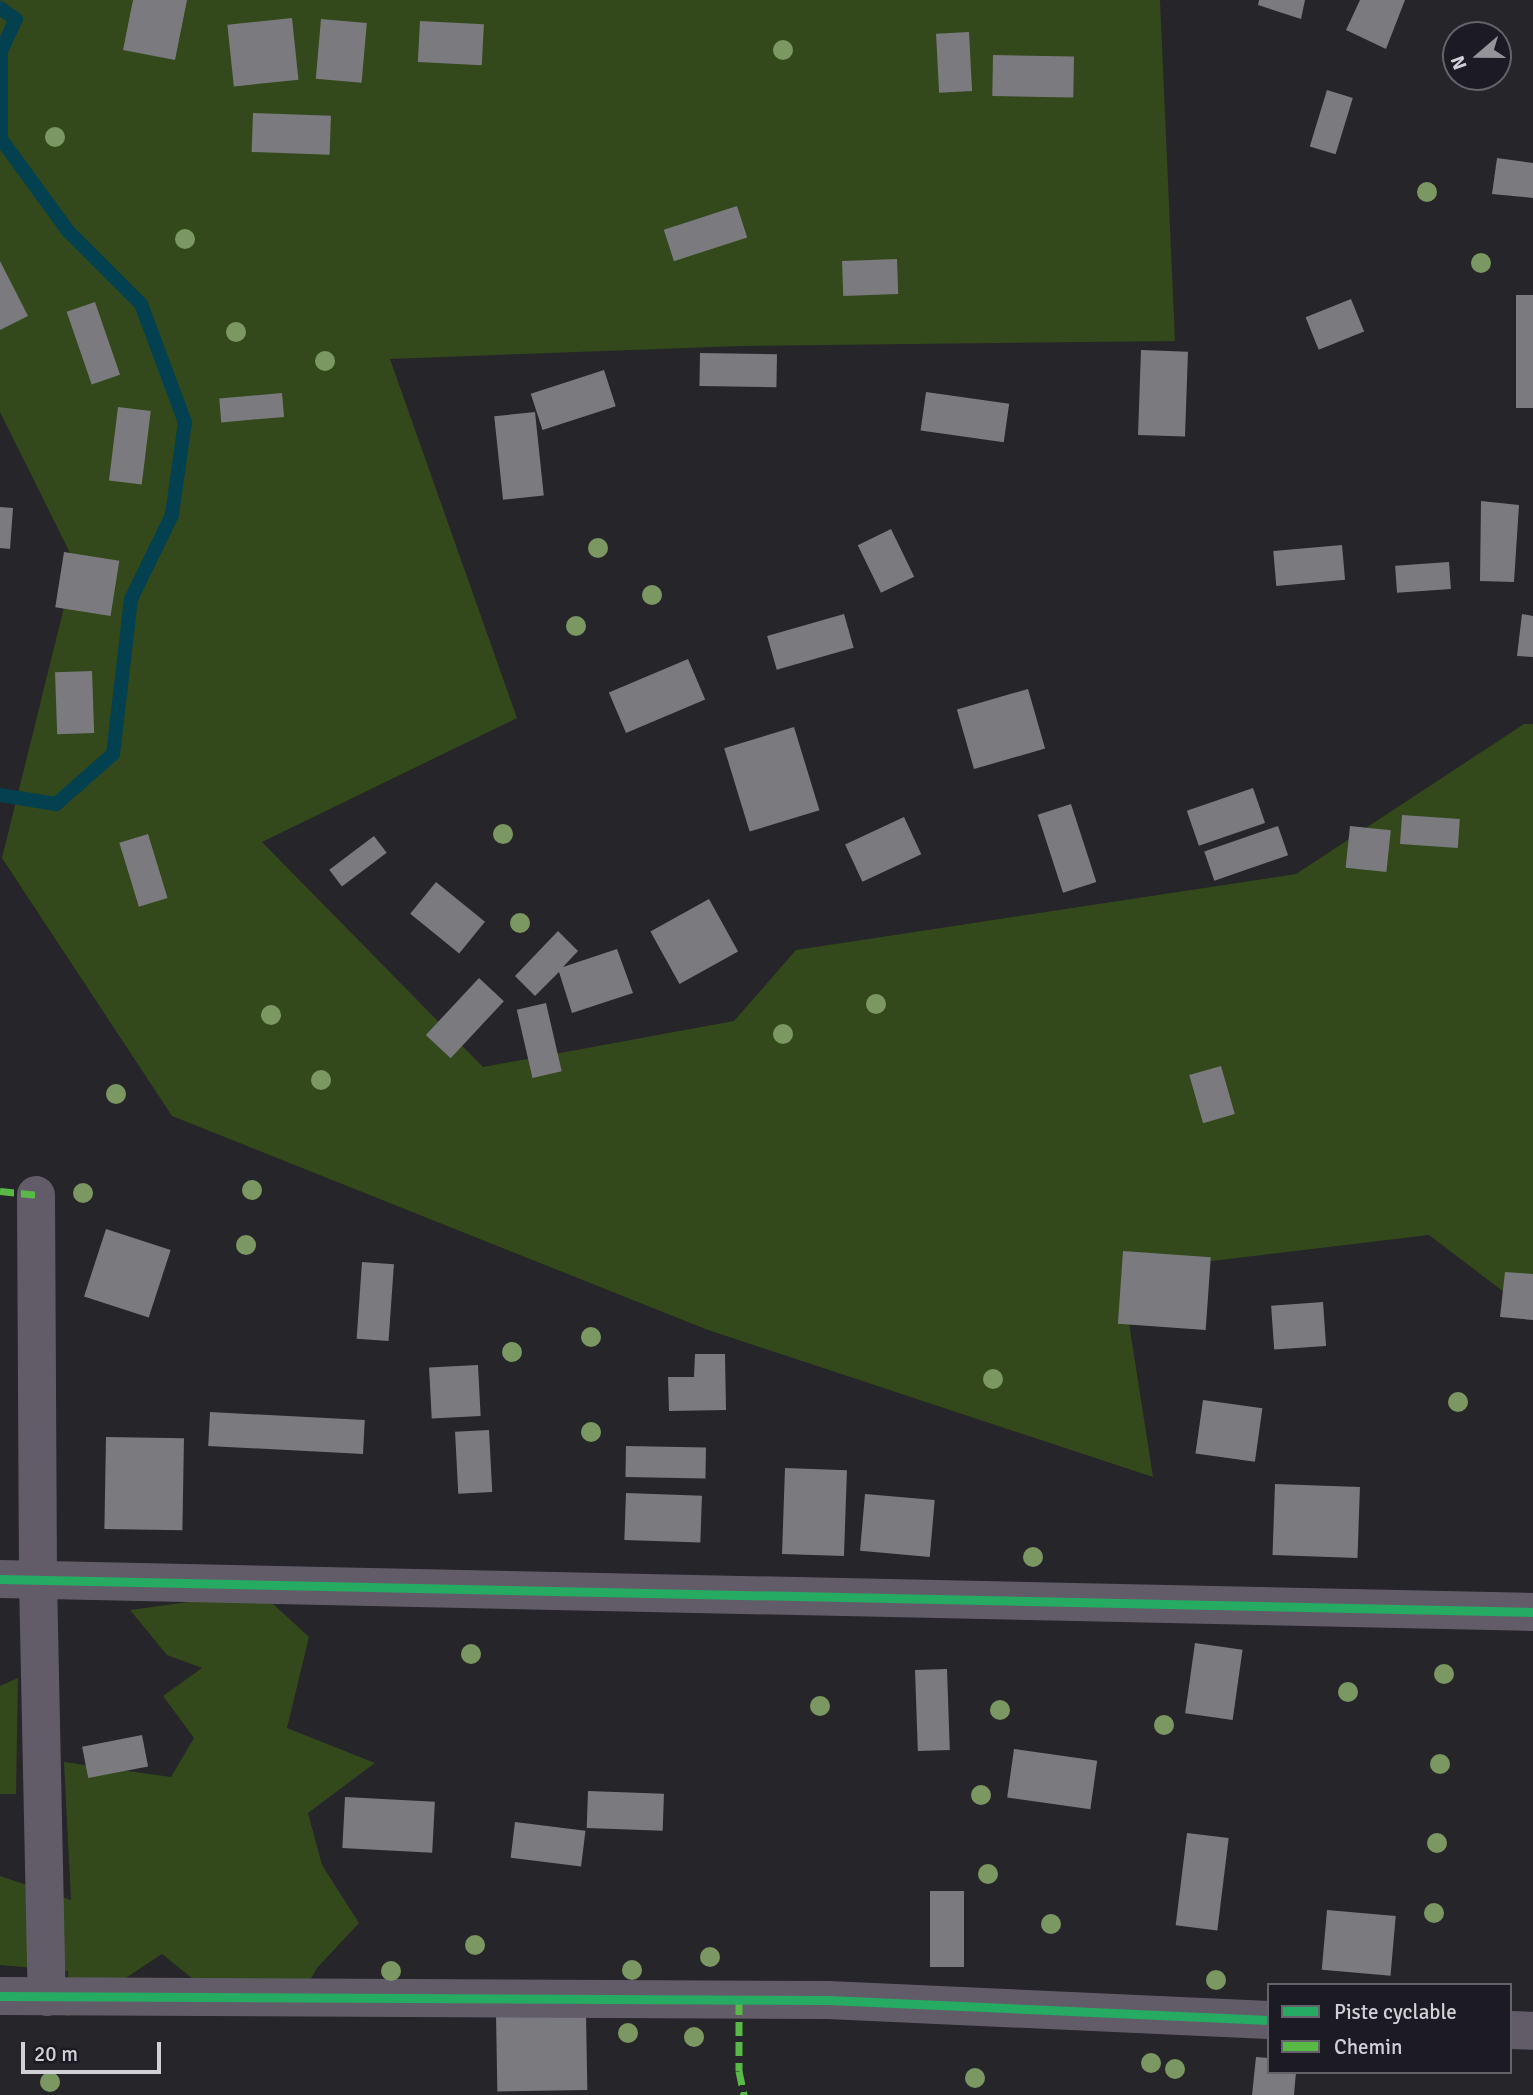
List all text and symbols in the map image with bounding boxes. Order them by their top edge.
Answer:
north arrow [1442,21,1512,91]
text: N [1446,52,1473,73]
legend [1267,1983,1512,2074]
text: Piste cyclable [1334,1999,1457,2025]
scale bar [24,2028,164,2072]
text: Chemin [1334,2034,1403,2060]
text: 20 m [34,2041,78,2067]

